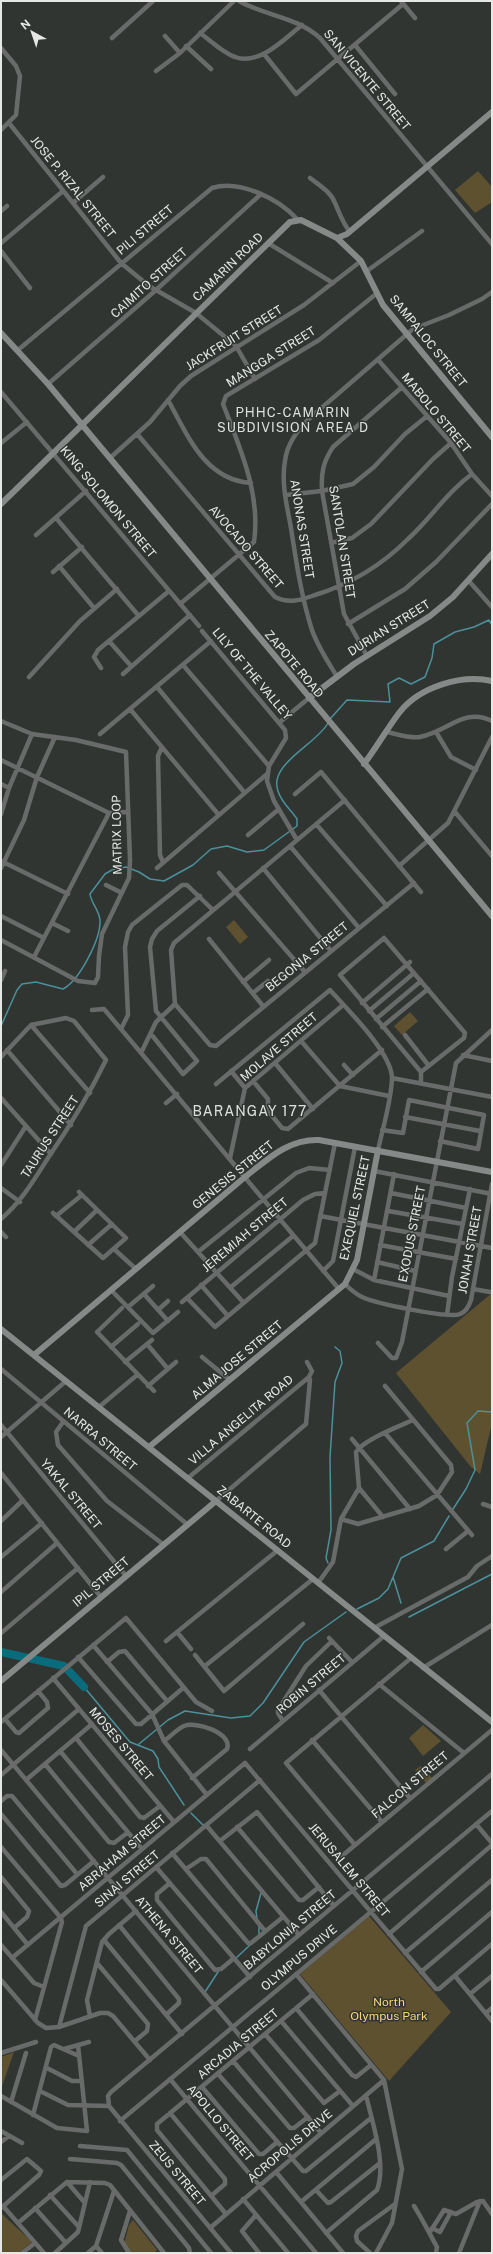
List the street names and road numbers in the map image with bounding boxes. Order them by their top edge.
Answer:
street label: SAN VICENTE STREET [321,27,413,133]
street label: JOSE P. RIZAL STREET [28,133,118,241]
street label: PILI STREET [114,202,176,258]
street label: CAMARIN ROAD [190,230,266,304]
street label: CAIMITO STREET [108,245,190,321]
street label: SAMPALOC STREET [387,292,469,390]
street label: JACKFRUIT STREET [183,303,285,373]
street label: MANGGA STREET [224,324,318,390]
street label: MABOLO STREET [399,370,473,456]
street label: KING SOLOMON STREET [57,443,159,561]
street label: ANONAS STREET [287,478,317,580]
street label: SANTOLAN STREET [326,484,358,600]
street label: AVOCADO STREET [206,502,286,592]
street label: DURIAN STREET [345,597,433,659]
street label: LILY OF THE VALLEY [210,625,295,723]
street label: ZAPOTE ROAD [262,628,326,700]
street label: MATRIX LOOP [109,795,125,875]
street label: BEGONIA STREET [263,919,351,995]
street label: MOLAVE STREET [238,1010,320,1084]
street label: TAURUS STREET [18,1093,82,1181]
street label: GENESIS STREET [190,1138,276,1212]
street label: EXEQUIEL STREET [337,1154,373,1262]
street label: EXODUS STREET [396,1185,428,1283]
street label: JEREMIAH STREET [199,1195,291,1275]
street label: JONAH STREET [455,1205,485,1295]
street label: ALMA JOSE STREET [189,1318,285,1402]
street label: VILLA ANGELITA ROAD [186,1372,296,1468]
street label: NARRA STREET [61,1404,139,1474]
street label: YAKAL STREET [38,1456,104,1532]
street label: ZABARTE ROAD [214,1483,294,1551]
street label: IPIL STREET [70,1554,132,1610]
street label: ROBIN STREET [274,1651,348,1717]
street label: MOSES STREET [86,1705,156,1783]
street label: FALCON STREET [369,1749,451,1821]
street label: ABRAHAM STREET [75,1812,169,1894]
street label: JERUSALEM STREET [306,1820,392,1920]
street label: SINAI STREET [92,1848,162,1910]
street label: BABYLONIA STREET [241,1887,339,1973]
street label: ATHENA STREET [132,1893,206,1977]
street label: OLYMPUS DRIVE [258,1922,340,1994]
street label: ARCADIA STREET [195,2006,281,2082]
street label: APOLLO STREET [184,2082,256,2164]
street label: ACROPOLIS DRIVE [245,2106,335,2186]
street label: ZEUS STREET [146,2138,208,2208]

